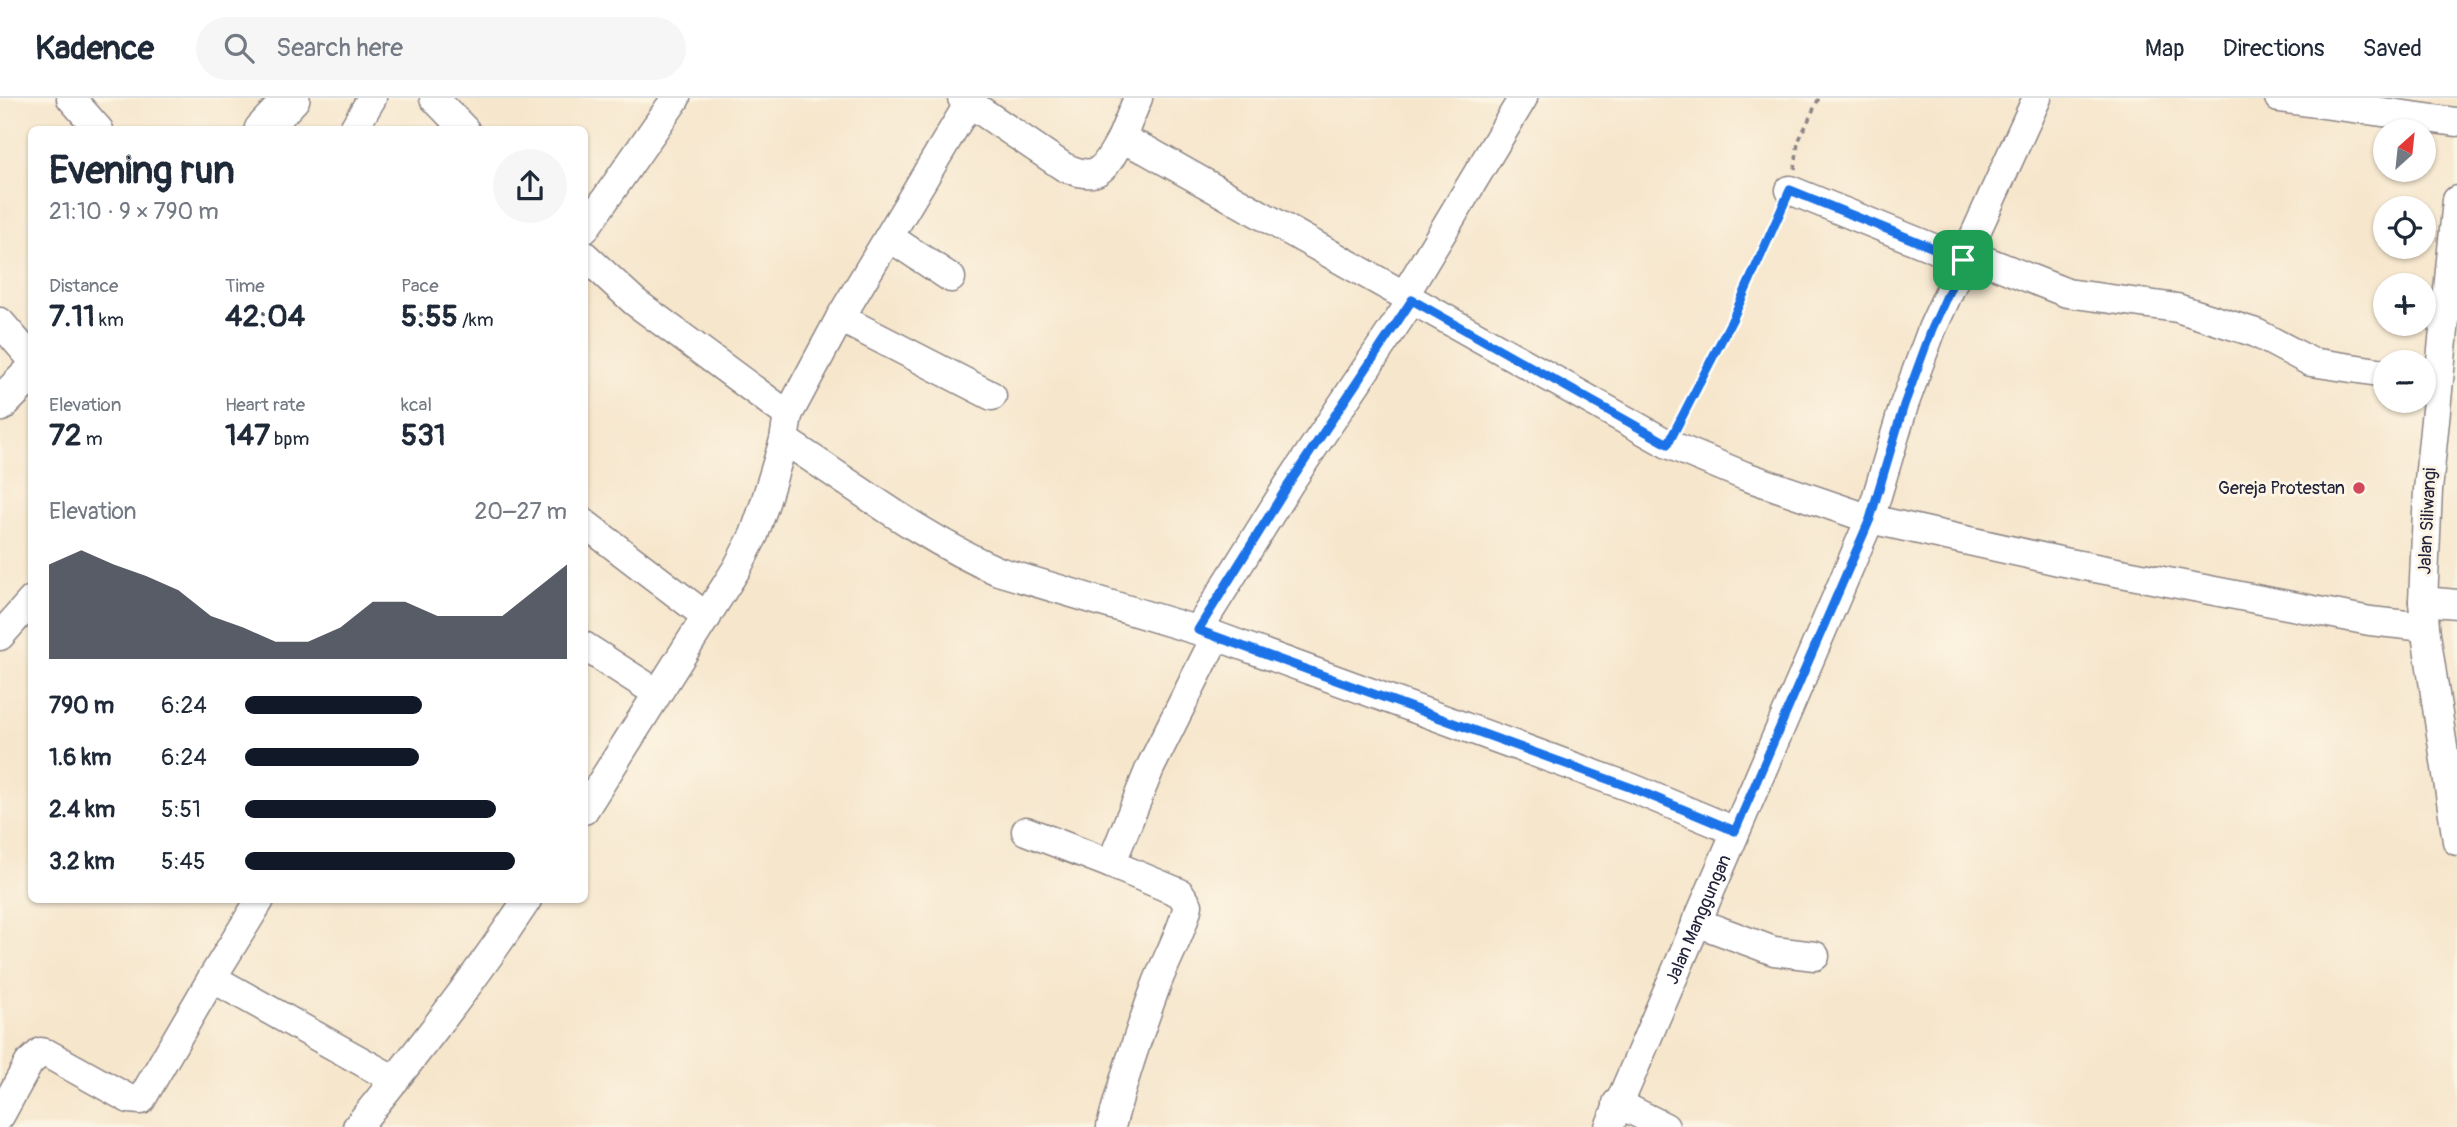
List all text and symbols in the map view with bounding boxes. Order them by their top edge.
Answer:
search box [196,17,686,80]
text: Kadence [35,28,154,69]
icon: search [220,29,258,67]
text: Search here [276,32,403,64]
text: Map [2145,34,2185,63]
text: Directions [2223,34,2324,63]
text: Saved [2362,34,2422,63]
north arrow [2373,119,2436,182]
map controls [2373,119,2436,413]
text: Evening run [49,147,235,195]
button: share [493,149,567,223]
button: locate [2373,196,2436,259]
text: 21:10 · 9 × 790 m [49,197,219,226]
pin [1933,230,1993,290]
icon: arrive [1944,241,1982,279]
button: + [2373,273,2436,336]
text: Distance [49,274,118,298]
text: Time [225,274,265,298]
text: Pace [401,274,439,298]
text: 7.11 [49,298,95,335]
text: 42:04 [225,298,305,335]
text: 5:55 [401,298,458,335]
text: km [95,308,124,332]
text: /km [458,308,494,332]
button: − [2373,350,2436,413]
text: Elevation [49,393,121,417]
text: Heart rate [225,393,305,417]
text: kcal [401,393,432,417]
text: 72 [49,417,82,454]
text: 147 [225,417,270,454]
text: 531 [401,417,446,454]
text: m [82,427,103,451]
text: bpm [270,427,309,451]
street label: Jalan Siliwangi [2413,467,2442,575]
place label: Gereja Protestan [2218,477,2345,500]
marker: Gereja Protestan [2351,480,2367,496]
text: Elevation [49,497,137,526]
text: 20–27 m [474,497,567,526]
text: 790 m [49,691,114,720]
text: 6:24 [161,691,207,720]
text: 1.6 km [49,743,111,772]
text: 6:24 [161,743,207,772]
text: 2.4 km [49,795,115,824]
text: 5:51 [161,795,201,824]
text: 3.2 km [49,847,115,876]
text: 5:45 [161,847,205,876]
street label: Jalan Manggungan [1661,851,1737,988]

